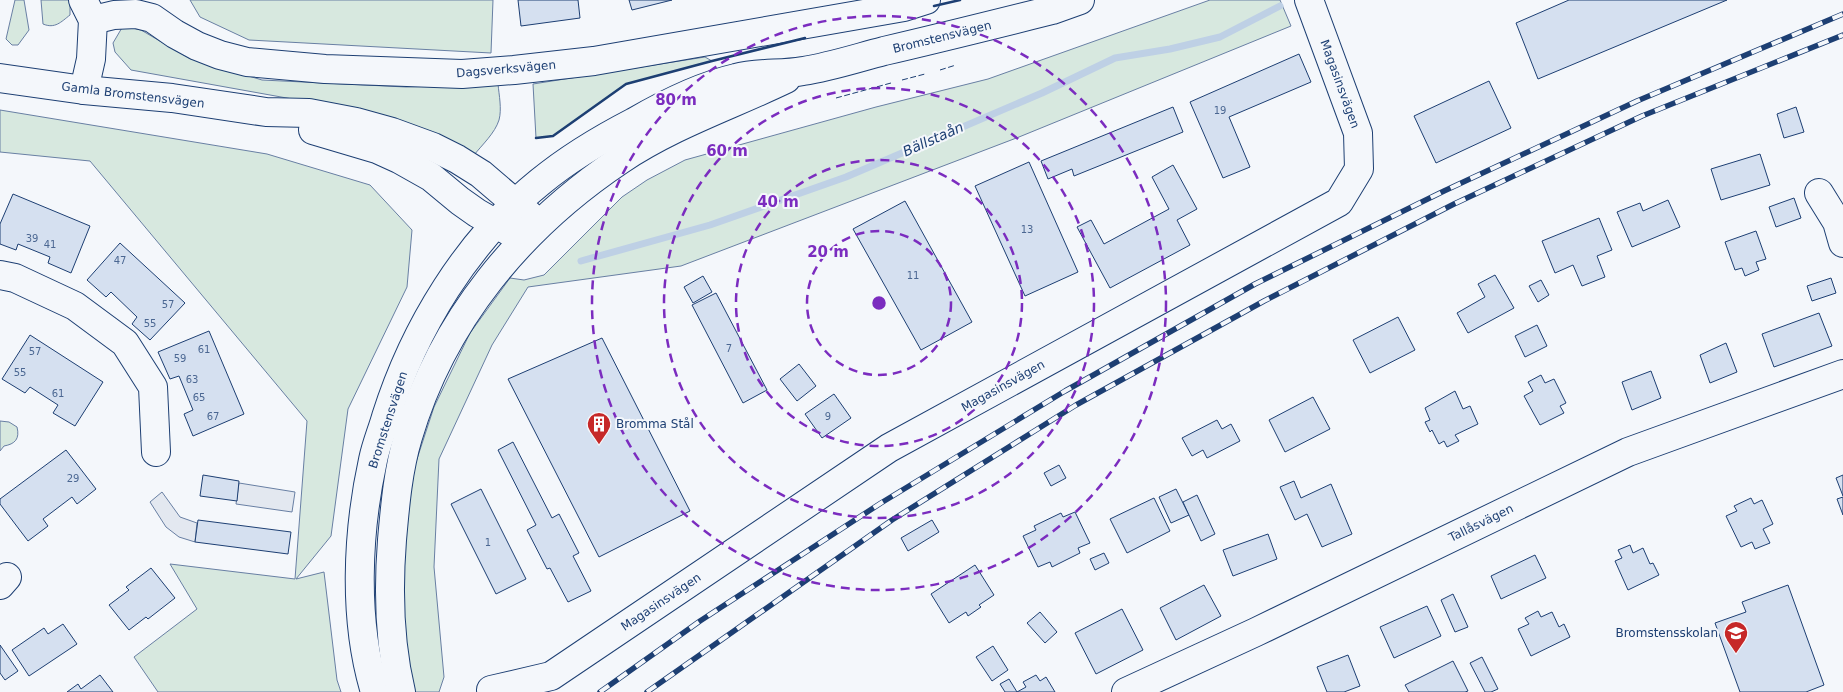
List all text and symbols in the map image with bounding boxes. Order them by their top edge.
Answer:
street label: Bromstensvägen [891,18,993,56]
street label: Magasinsvägen [1317,38,1363,130]
street label: Dagsverksvägen [456,58,556,80]
street label: Gamla Bromstensvägen [61,79,205,111]
text: 80 m [655,91,697,109]
house number: 19 [1214,105,1226,116]
water label: Bällstaån [900,119,966,159]
text: 60 m [706,142,748,160]
text: 40 m [757,193,799,211]
house number: 13 [1021,224,1033,235]
house number: 39 [26,233,38,244]
house number: 41 [44,239,56,250]
text: 20 m [807,243,849,261]
house number: 47 [114,255,126,266]
house number: 11 [907,270,919,281]
centre of rings [870,294,888,312]
house number: 57 [162,299,174,310]
house number: 55 [144,318,156,329]
house number: 7 [726,343,732,354]
house number: 61 [198,344,210,355]
house number: 57 [29,346,41,357]
house number: 59 [174,353,186,364]
street label: Magasinsvägen [959,357,1047,415]
house number: 55 [14,367,26,378]
street label: Bromstensvägen [366,370,410,470]
house number: 63 [186,374,198,385]
house number: 61 [52,388,64,399]
house number: 65 [193,392,205,403]
house number: 67 [207,411,219,422]
building icon: Bromma Stål [586,411,612,445]
house number: 9 [825,411,831,422]
place label: Bromma Stål [616,417,694,431]
house number: 29 [67,473,79,484]
street label: Tallåsvägen [1446,501,1516,545]
house number: 1 [485,537,491,548]
street label: Magasinsvägen [618,570,704,634]
school or university icon: Bromstensskolan [1723,620,1749,654]
place label: Bromstensskolan [1615,626,1718,640]

